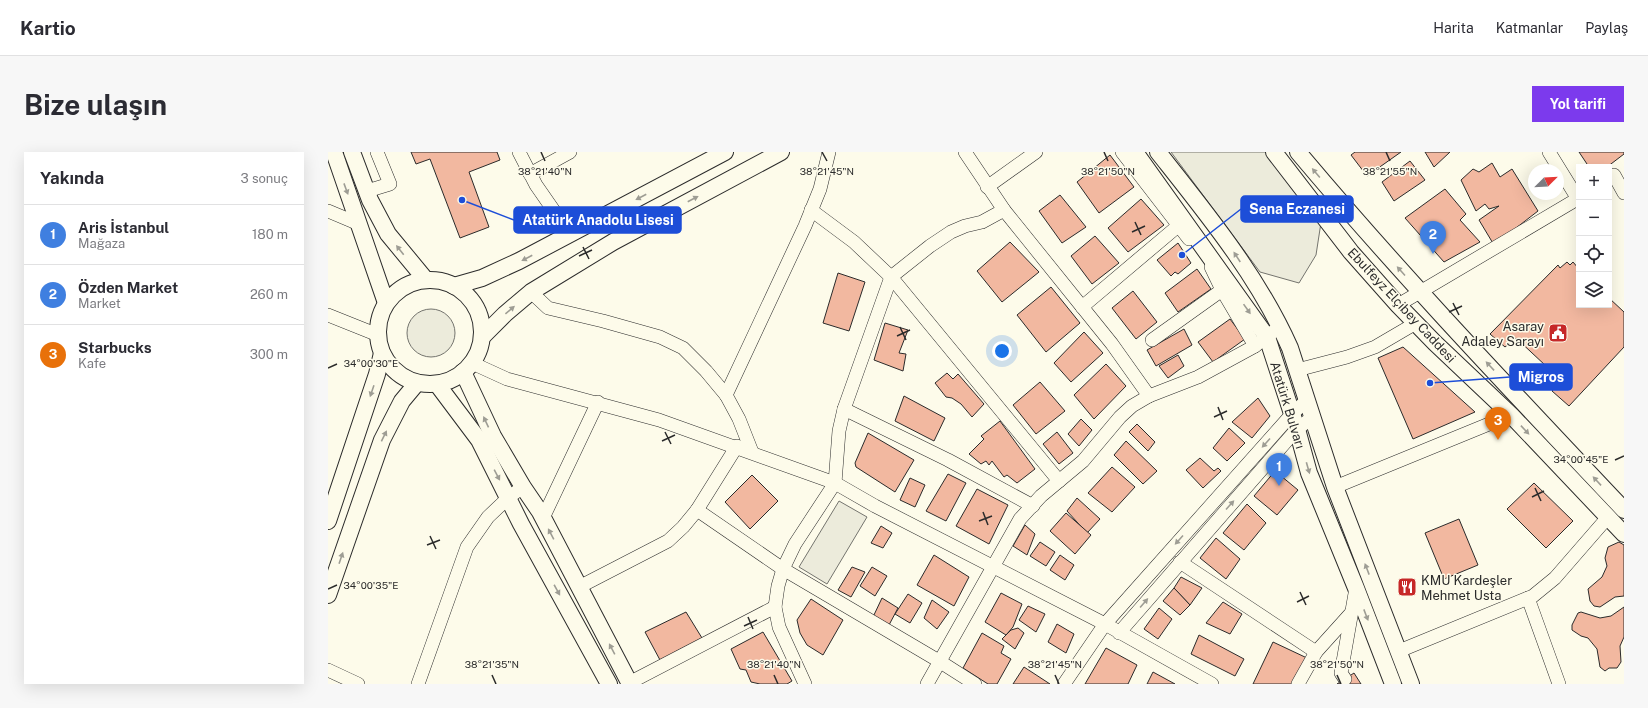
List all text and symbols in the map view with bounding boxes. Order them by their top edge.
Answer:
text: Kartio [20,17,76,39]
text: Harita [1433,20,1474,36]
text: Katmanlar [1496,20,1563,36]
text: Paylaş [1585,20,1628,36]
button: Yol tarifi [1532,86,1624,122]
text: Bize ulaşın [24,88,167,121]
north arrow [1528,164,1564,200]
map controls [1576,164,1612,308]
button: + [1576,164,1612,200]
text: 38°21'40"N [518,165,572,177]
text: 38°21'45"N [800,165,854,177]
text: 38°21'50"N [1081,165,1135,177]
text: 38°21'55"N [1363,165,1417,177]
one-way arrow [1311,167,1320,178]
text: Yakında [40,168,104,188]
text: 3 sonuç [241,171,288,186]
one-way arrow [344,183,350,195]
one-way arrow [636,193,647,200]
one-way arrow [687,196,699,203]
callout: Sena Eczanesi [1241,196,1353,222]
button: − [1576,200,1612,236]
text: Sena Eczanesi [1249,201,1345,217]
callout: Atatürk Anadolu Lisesi [514,207,681,233]
text: Atatürk Anadolu Lisesi [522,212,674,228]
text: Aris İstanbul [78,219,169,236]
pin: 2 [1420,221,1446,254]
text: 1 [50,227,56,242]
text: 180 m [252,227,288,242]
text: Mağaza [78,236,125,251]
button: locate [1576,236,1612,272]
one-way arrow [396,245,405,256]
street label: Ebulfeyz Elçibey Caddesi [1345,245,1459,366]
one-way arrow [1234,252,1241,263]
one-way arrow [521,254,532,261]
one-way arrow [1397,266,1406,275]
button: layers [1576,272,1612,308]
text: Özden Market [78,279,178,296]
text: 2 [49,287,57,302]
text: 260 m [250,287,288,302]
text: Market [78,296,121,311]
one-way arrow [1243,303,1251,314]
one-way arrow [505,306,516,315]
place label: Asaray Adaley Sarayı [1461,319,1544,349]
public building icon: Asaray Adaley Sarayı [1547,322,1569,344]
text: Starbucks [78,339,152,356]
your location [992,341,1012,361]
text: 3 [49,347,57,362]
text: 300 m [250,347,288,362]
text: Kafe [78,356,106,371]
text: 34°00'30"E [344,357,398,369]
street label: Atatürk Bulvarı [1267,360,1308,451]
one-way arrow [1485,361,1494,371]
callout: Migros [1510,364,1572,390]
text: Migros [1518,369,1564,385]
one-way arrow [369,385,375,397]
pin: 3 [1485,407,1511,440]
one-way arrow [483,416,489,428]
one-way arrow [1520,425,1529,434]
one-way arrow [381,430,387,442]
one-way arrow [1261,438,1270,448]
pin: 1 [1266,453,1292,486]
text: 34°00'45"E [1554,453,1608,465]
one-way arrow [1305,462,1311,474]
one-way arrow [494,469,500,481]
one-way arrow [1593,476,1602,487]
one-way arrow [1225,501,1234,510]
one-way arrow [548,528,555,540]
one-way arrow [1175,535,1184,545]
one-way arrow [338,552,344,564]
one-way arrow [1364,563,1370,575]
place label: KMU Kardeşler Mehmet Usta [1421,573,1512,603]
restaurant icon: KMU Kardeşler Mehmet Usta [1396,576,1418,598]
text: 34°00'35"E [343,579,399,591]
one-way arrow [554,584,561,596]
one-way arrow [1140,598,1149,608]
one-way arrow [1364,609,1370,621]
one-way arrow [608,644,615,655]
text: 38°21'35"N [465,658,519,670]
text: 38°21'40"N [747,658,801,670]
text: 38°21'45"N [1028,658,1082,670]
text: 38°21'50"N [1310,658,1364,670]

